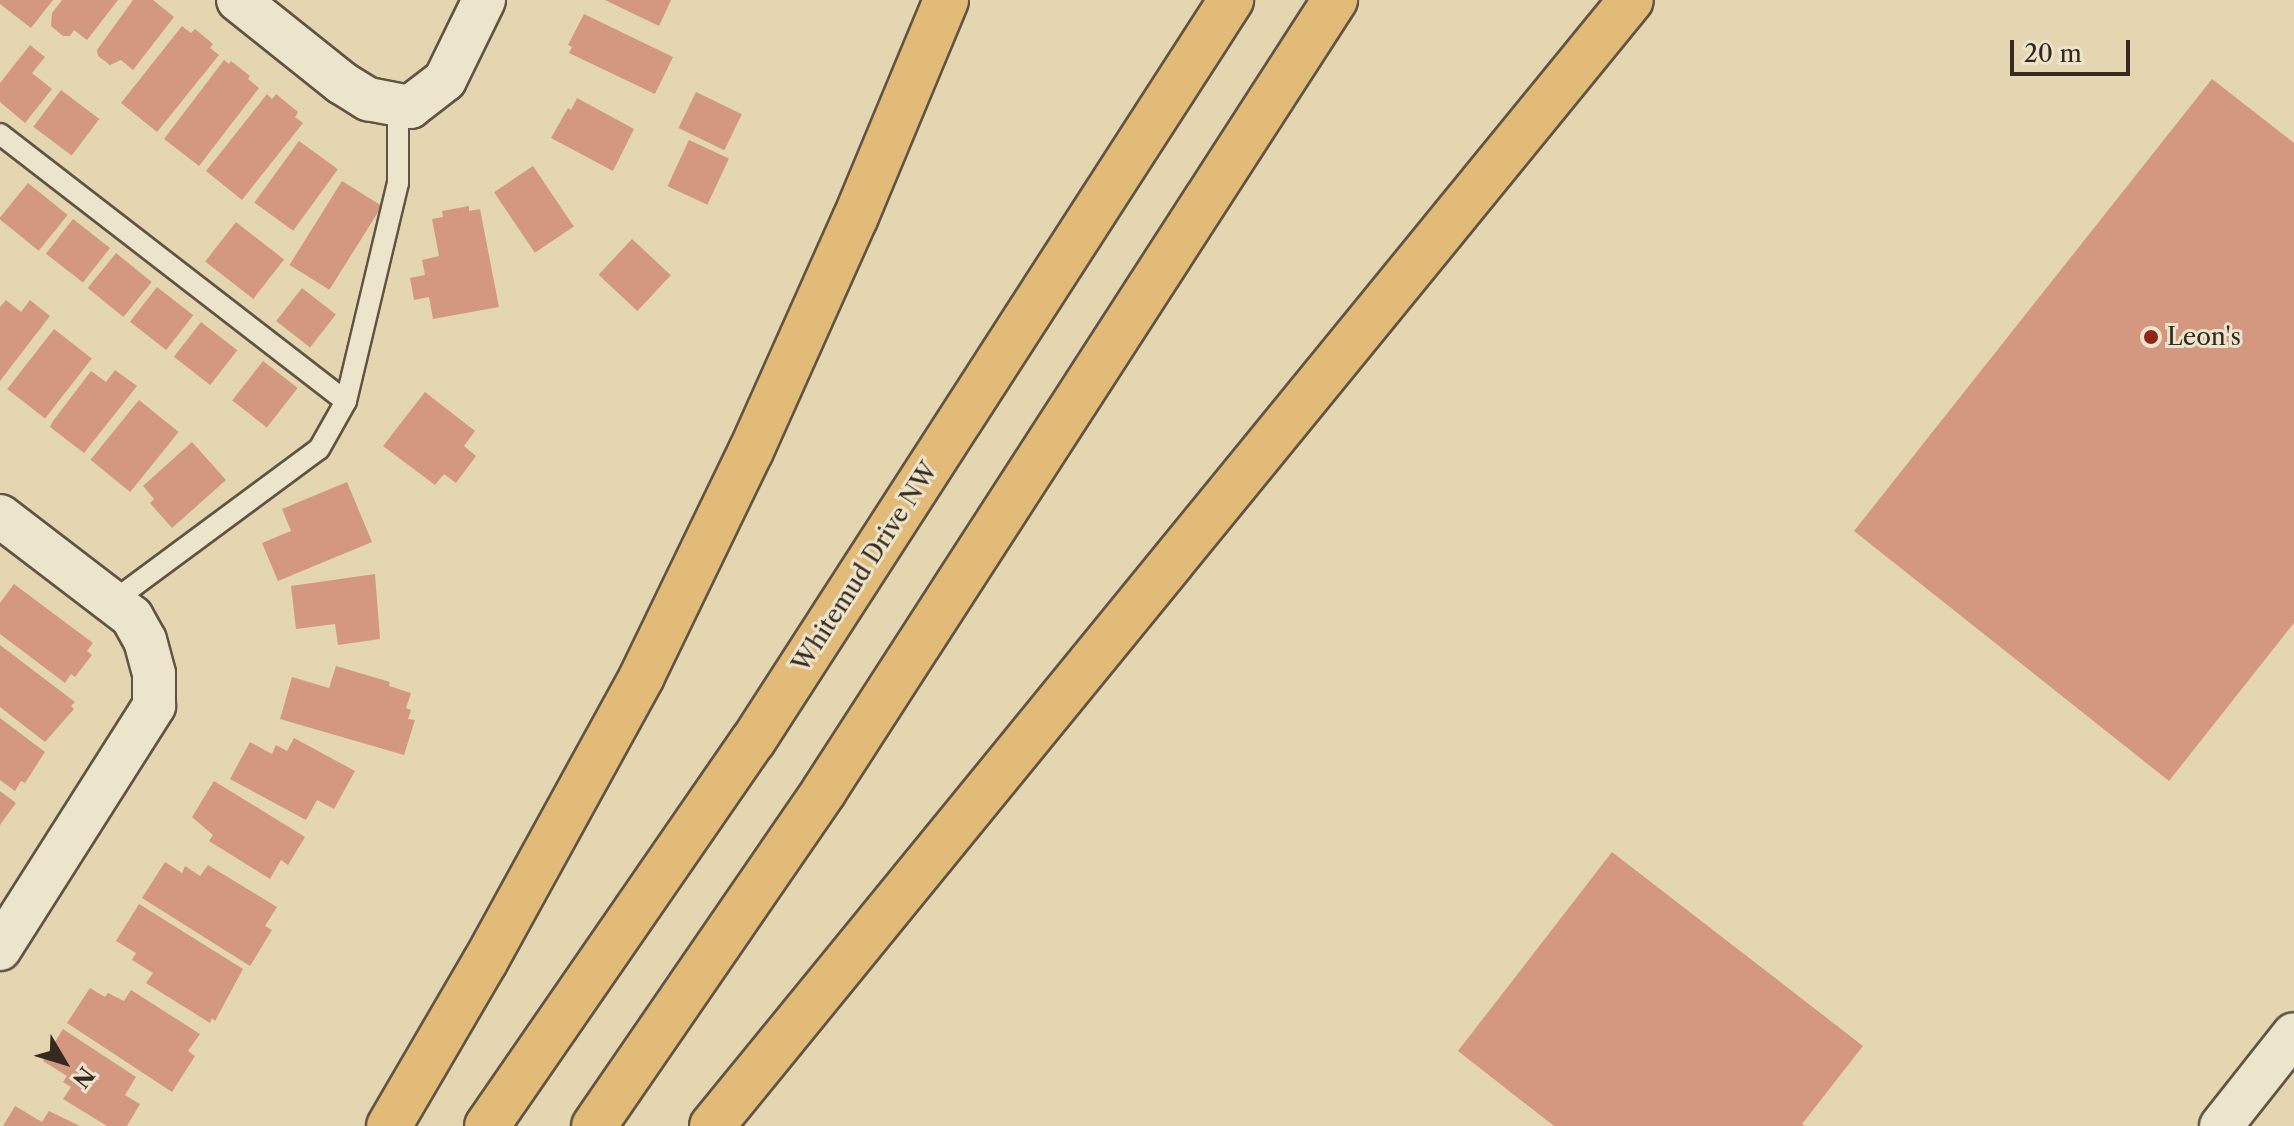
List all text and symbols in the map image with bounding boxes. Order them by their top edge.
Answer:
scale bar [2014,24,2134,74]
text: 20 m [2024,39,2082,68]
place label: Leon's [2167,323,2241,351]
marker: Leon's [2142,328,2160,346]
street label: Whitemud Drive NW [786,457,944,677]
north arrow [24,1022,104,1102]
text: N [67,1061,100,1093]

